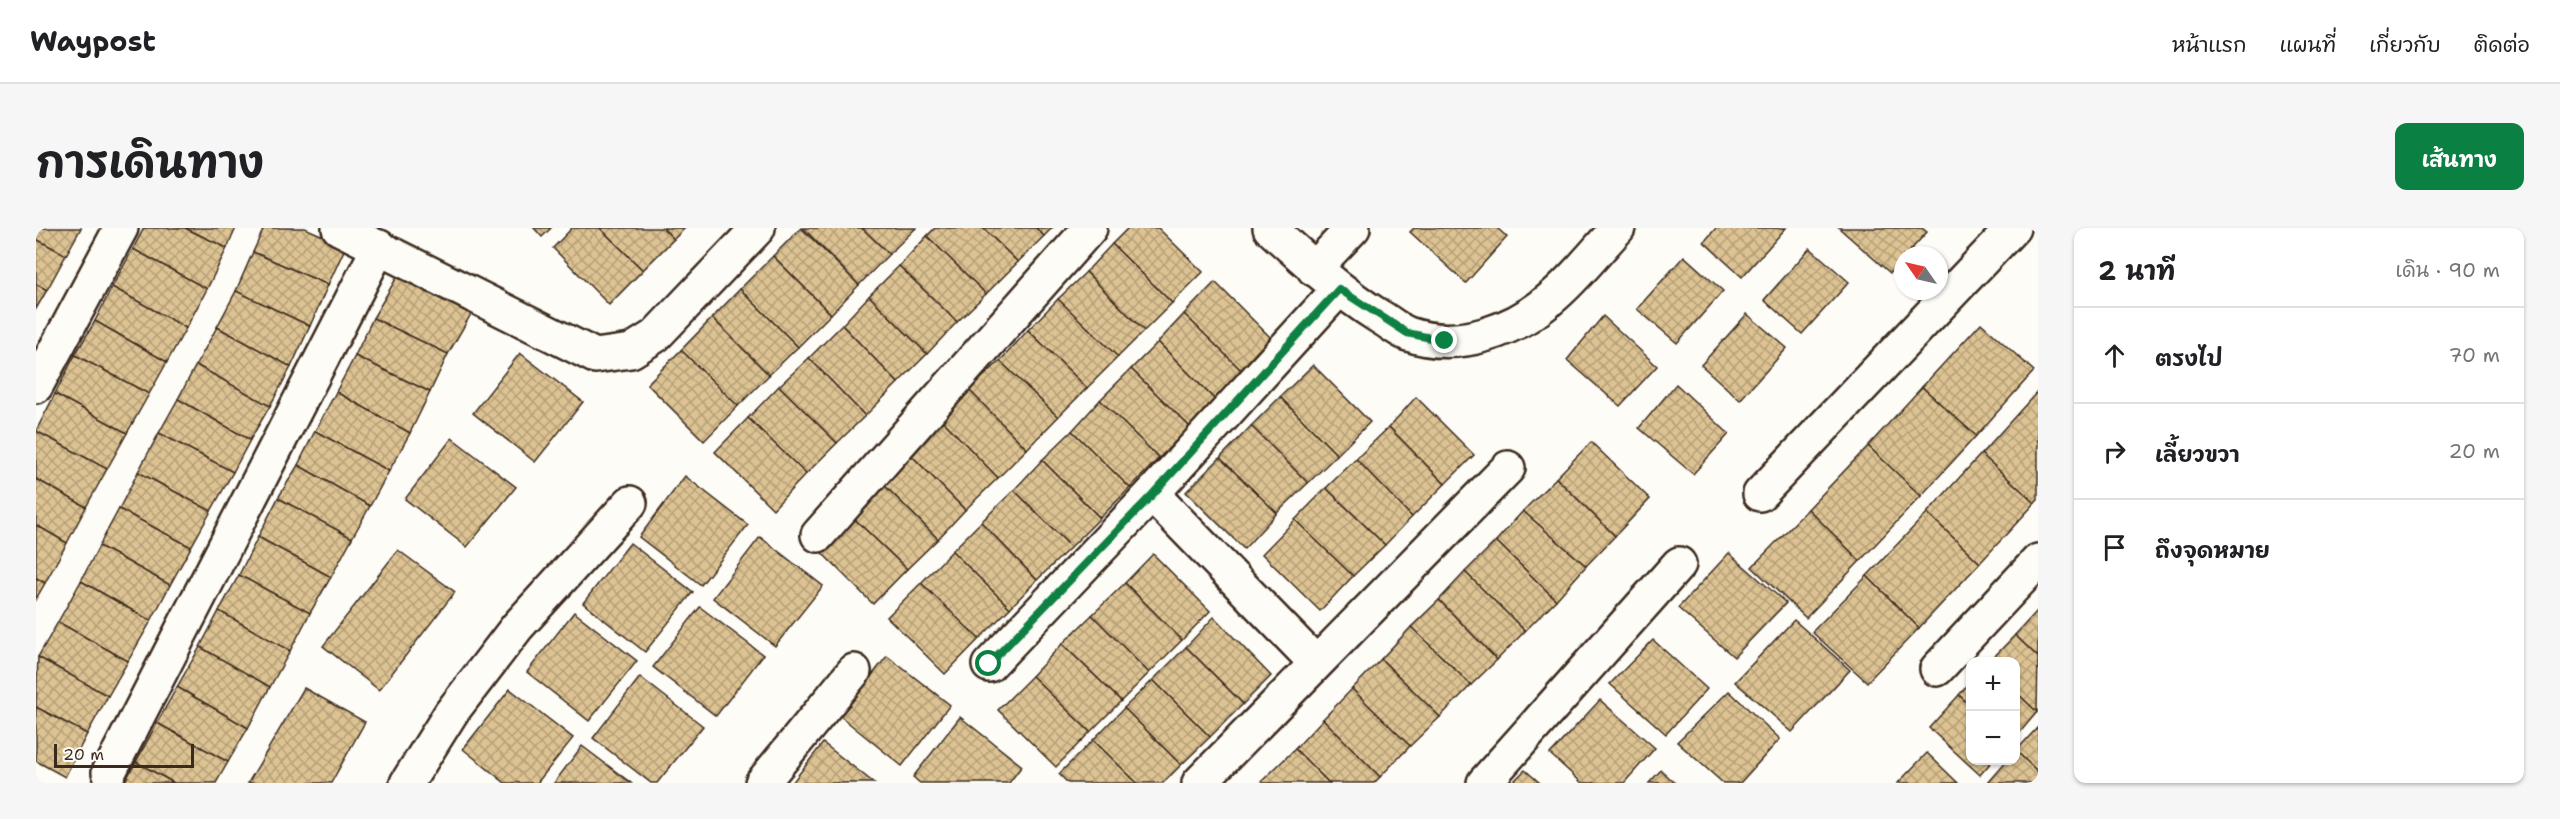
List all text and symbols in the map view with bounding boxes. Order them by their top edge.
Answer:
text: Waypost [30,22,156,60]
text: หน้าแรก [2172,31,2247,59]
text: แผนที่ [2280,31,2336,59]
text: เกี่ยวกับ [2369,31,2441,59]
text: ติดต่อ [2474,31,2530,59]
button: เส้นทาง [2395,123,2524,190]
text: การเดินทาง [36,134,264,190]
north arrow [1894,246,1948,300]
text: 2 นาที [2098,253,2175,288]
text: เดิน · 90 m [2396,257,2500,283]
route end [1431,327,1457,353]
icon: ahead [2098,339,2131,372]
text: 70 m [2448,342,2500,368]
text: ตรงไป [2155,344,2223,373]
icon: right [2098,435,2131,468]
text: 20 m [2449,438,2500,464]
text: เลี้ยวขวา [2155,440,2239,469]
icon: arrive [2098,531,2131,564]
text: ถึงจุดหมาย [2155,536,2270,565]
route start [975,650,1001,676]
map controls [1966,657,2020,765]
button: + [1966,657,2020,711]
button: − [1966,711,2020,765]
scale bar [54,741,194,768]
text: 20 m [63,744,104,765]

